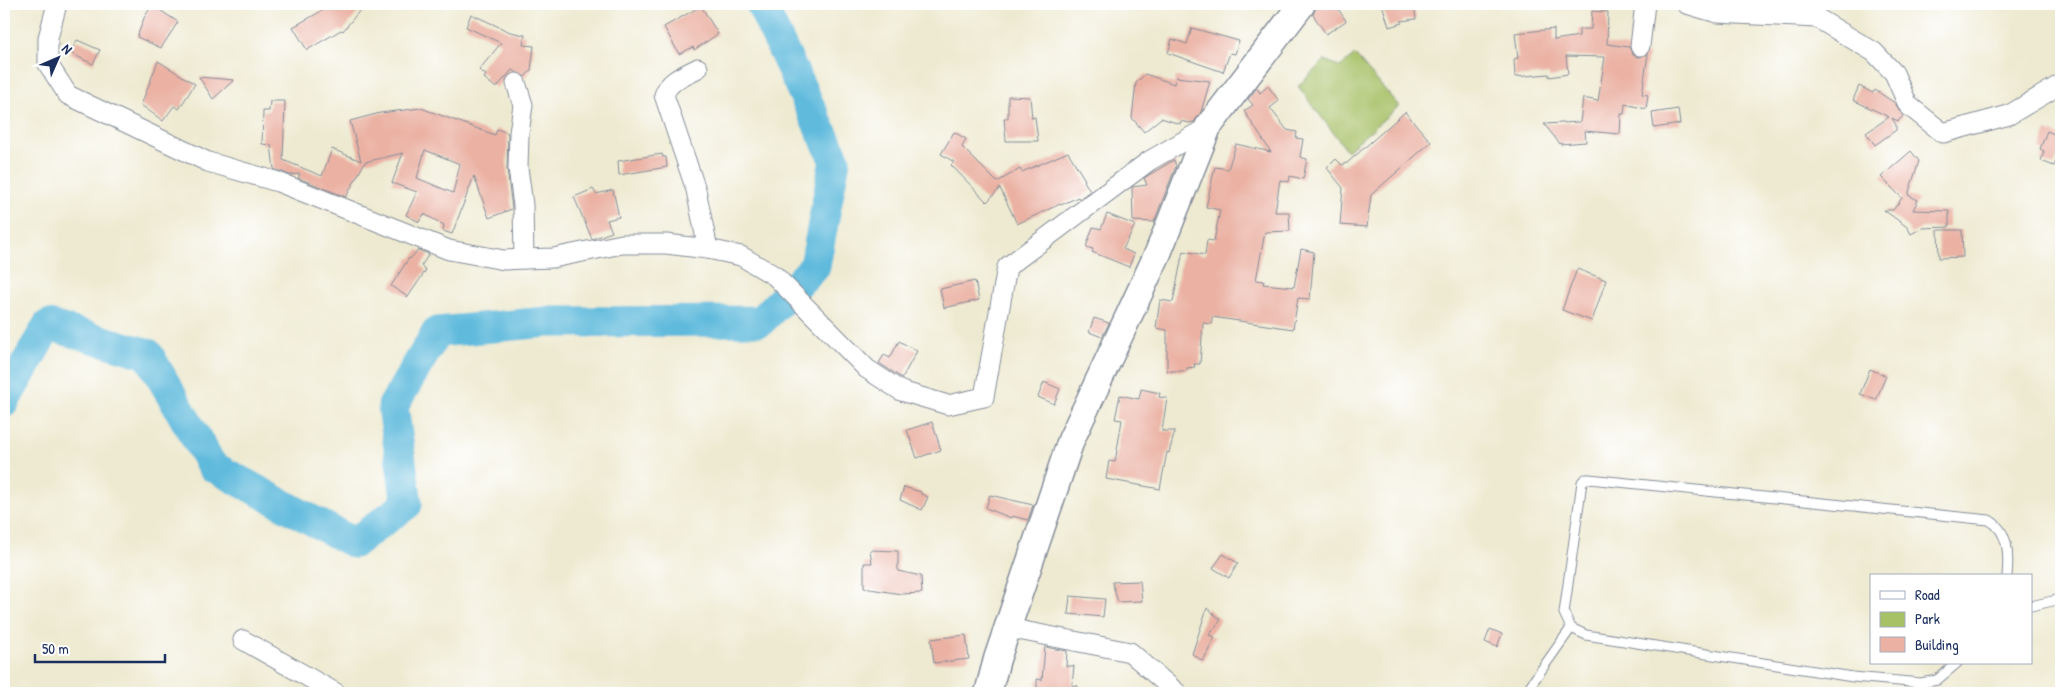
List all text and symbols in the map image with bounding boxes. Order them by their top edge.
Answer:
north arrow [32,32,82,82]
text: N [58,39,77,58]
legend [1870,574,2032,664]
text: Road [1915,584,1940,605]
text: Park [1915,608,1940,629]
scale bar [35,632,165,664]
text: Building [1915,634,1959,655]
text: 50 m [42,638,69,659]

